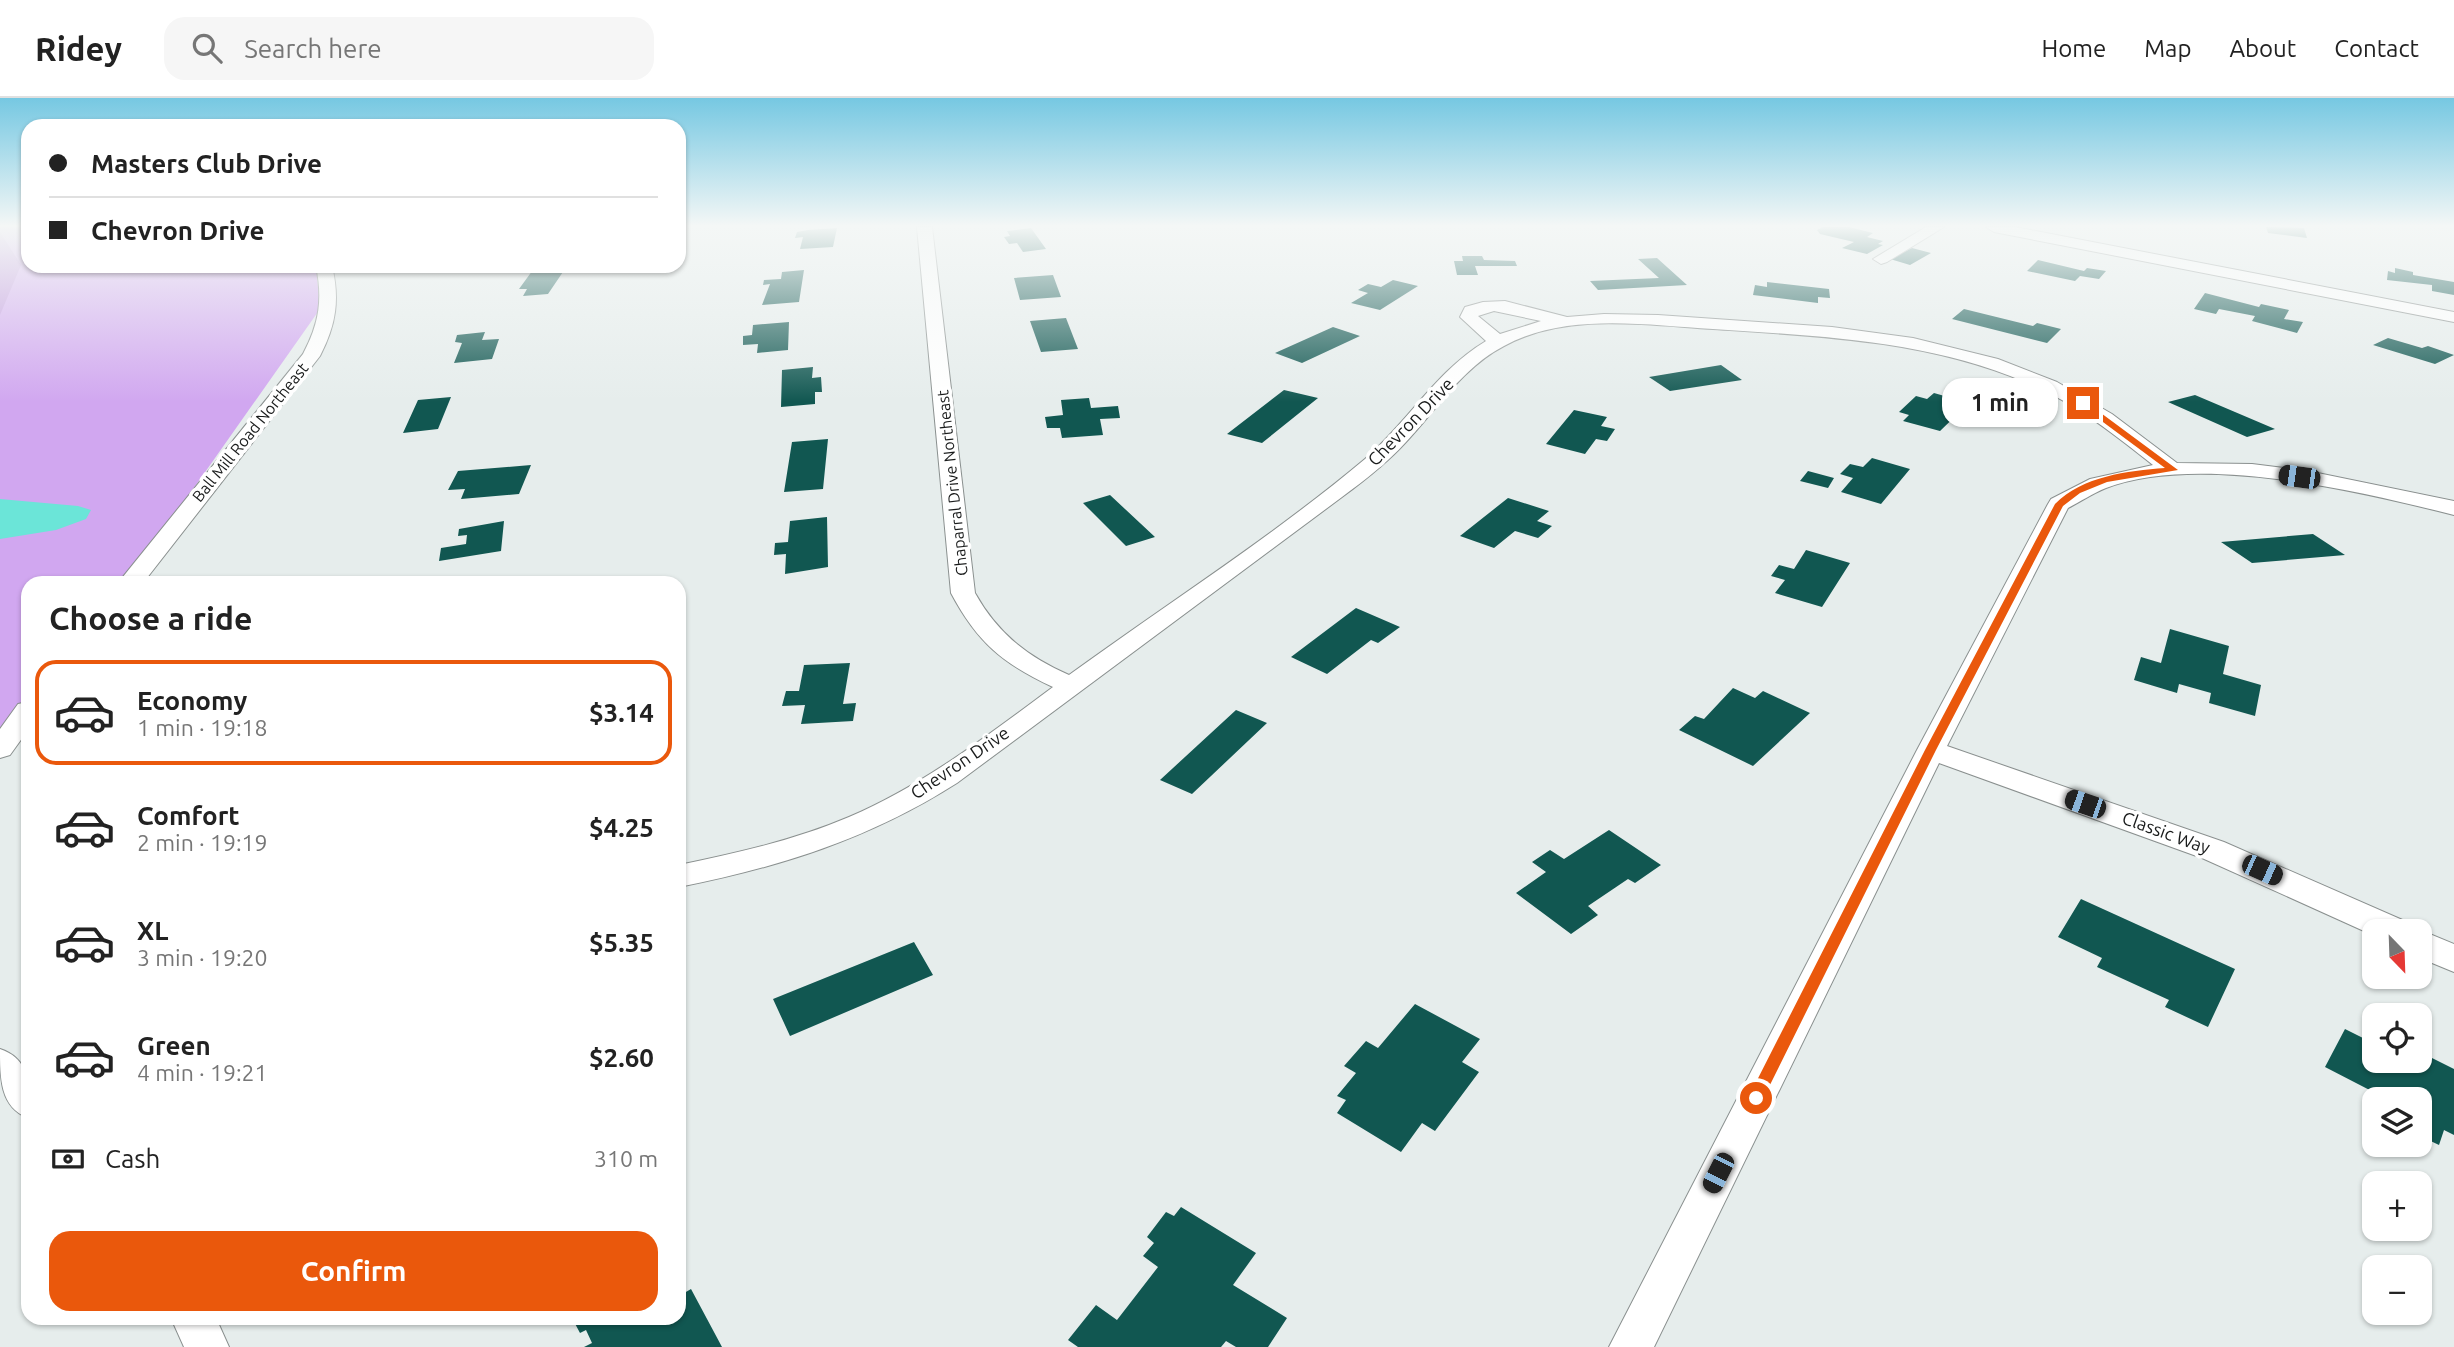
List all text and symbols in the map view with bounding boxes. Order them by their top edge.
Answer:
search box [164,17,654,80]
icon: search [188,29,226,67]
text: Ridey [35,30,122,67]
text: Search here [244,34,382,63]
text: Home [2041,35,2106,62]
text: Map [2144,35,2191,62]
text: About [2229,35,2296,62]
text: Contact [2334,35,2419,62]
text: Masters Club Drive [91,149,322,178]
text: Chevron Drive [91,216,264,245]
street label: Ball Mill Road Northeast [188,358,312,505]
street label: Chevron Drive [1363,373,1457,469]
callout: 1 min [1943,378,2058,428]
route end [2067,387,2099,419]
street label: Chaparral Drive Northeast [933,388,971,577]
text: 1 min [1971,390,2029,415]
car [2277,464,2322,490]
text: Choose a ride [49,600,252,636]
icon: car [53,681,116,744]
text: Economy [137,686,247,715]
text: $3.14 [589,698,654,727]
text: 1 min · 19:18 [137,715,268,740]
street label: Chevron Drive [906,722,1012,802]
car [2062,787,2109,821]
icon: car [53,796,116,859]
text: Comfort [137,801,240,830]
street label: Classic Way [2120,807,2213,857]
text: $4.25 [589,813,654,842]
text: 2 min · 19:19 [137,830,268,855]
car [2239,852,2286,888]
icon: car [53,911,116,974]
text: XL [137,916,168,945]
north arrow [2362,919,2432,989]
map controls [2362,919,2432,1325]
text: $5.35 [589,928,654,957]
text: 3 min · 19:20 [137,945,268,970]
button: locate [2362,1003,2432,1073]
icon: car [53,1026,116,1089]
text: Green [137,1031,211,1060]
text: $2.60 [589,1043,654,1072]
text: 4 min · 19:21 [137,1060,268,1085]
route start [1740,1082,1772,1114]
button: layers [2362,1087,2432,1157]
icon: cash [49,1140,87,1178]
text: Cash [105,1144,160,1173]
text: 310 m [594,1146,658,1171]
car [1700,1150,1737,1196]
button: + [2362,1171,2432,1241]
button: Confirm [49,1231,658,1311]
button: − [2362,1255,2432,1325]

